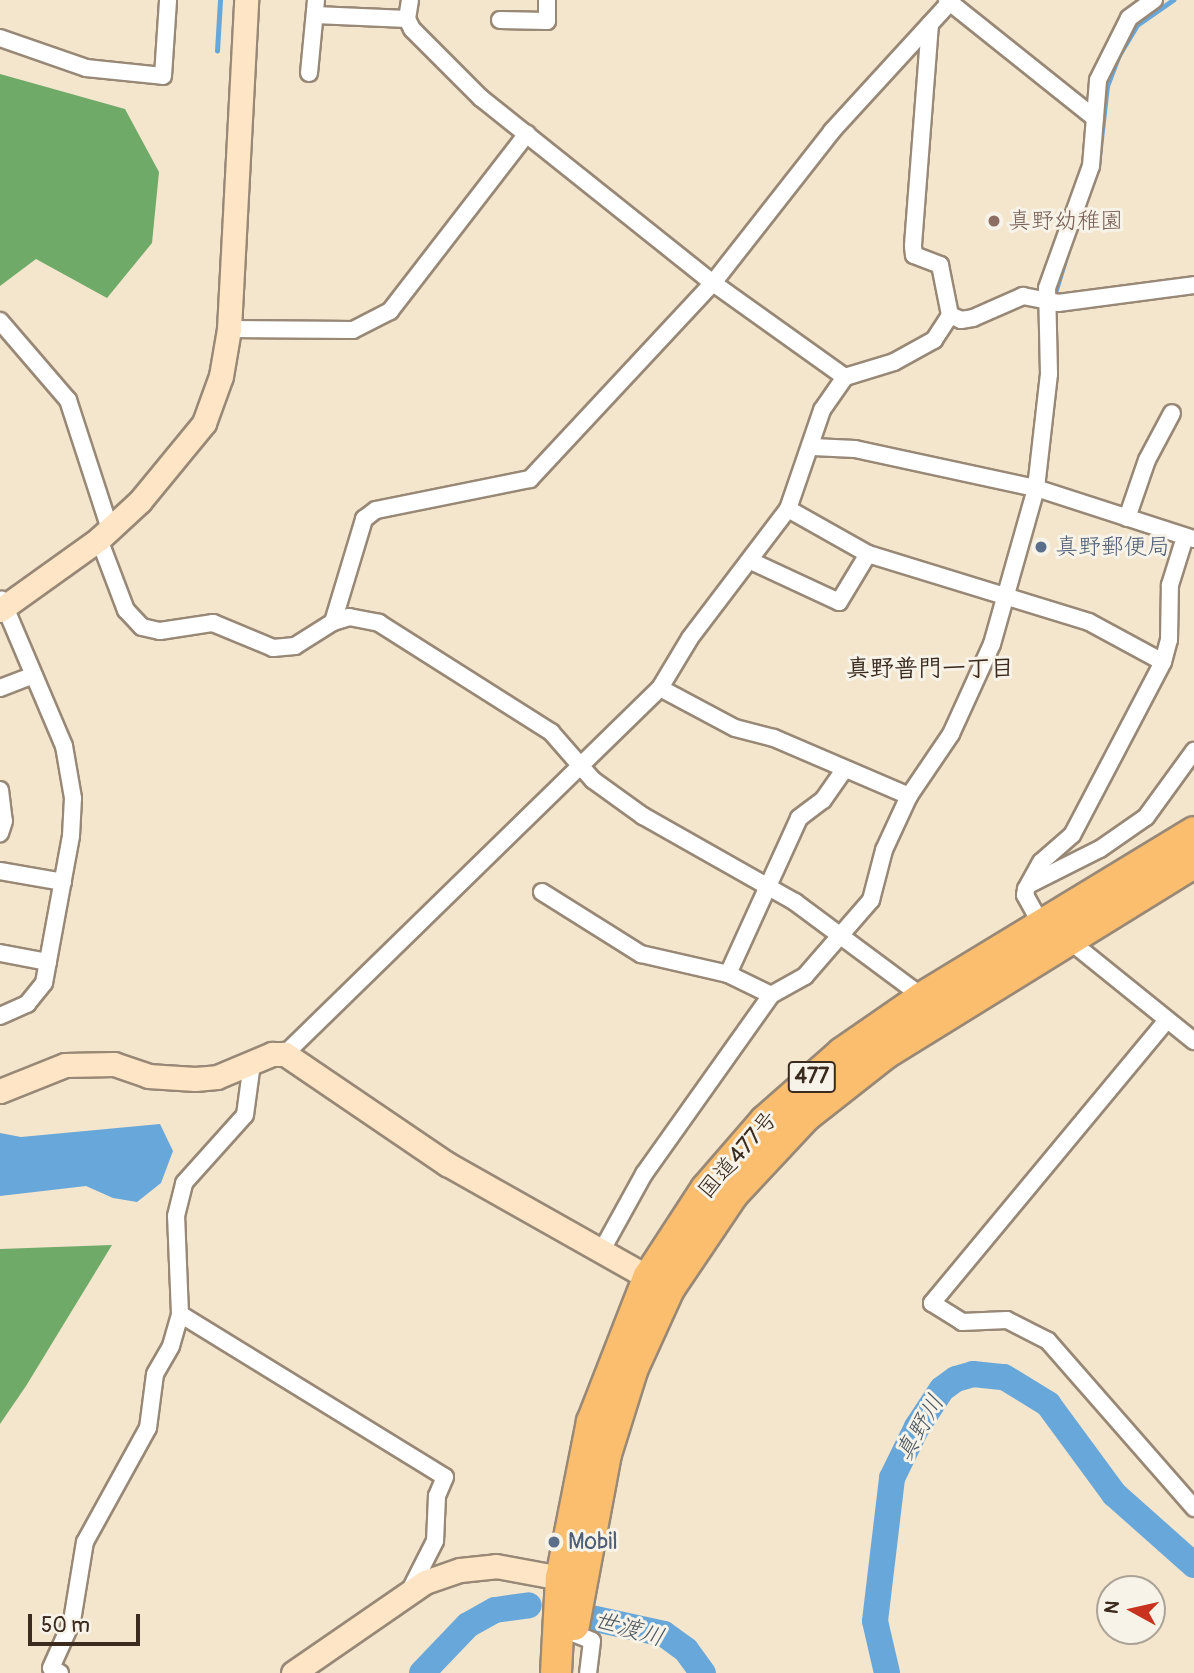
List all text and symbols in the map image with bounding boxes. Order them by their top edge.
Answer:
place label: 真野幼稚園 [1008,207,1123,235]
marker: 真野幼稚園 [986,213,1002,229]
place label: 真野郵便局 [1055,533,1170,561]
marker: 真野郵便局 [1033,539,1049,555]
district label: 真野普門一丁目 [846,655,1014,683]
road number: 477 [788,1060,836,1094]
street label: 国道477号 [693,1106,783,1204]
water label: 真野川 [890,1390,950,1466]
place label: Mobil [568,1528,618,1556]
marker: Mobil [546,1534,562,1550]
north arrow [1096,1575,1166,1645]
text: N [1099,1599,1125,1615]
scale bar [32,1600,144,1644]
water label: 世渡川 [590,1605,668,1653]
text: 50 m [41,1612,90,1639]

